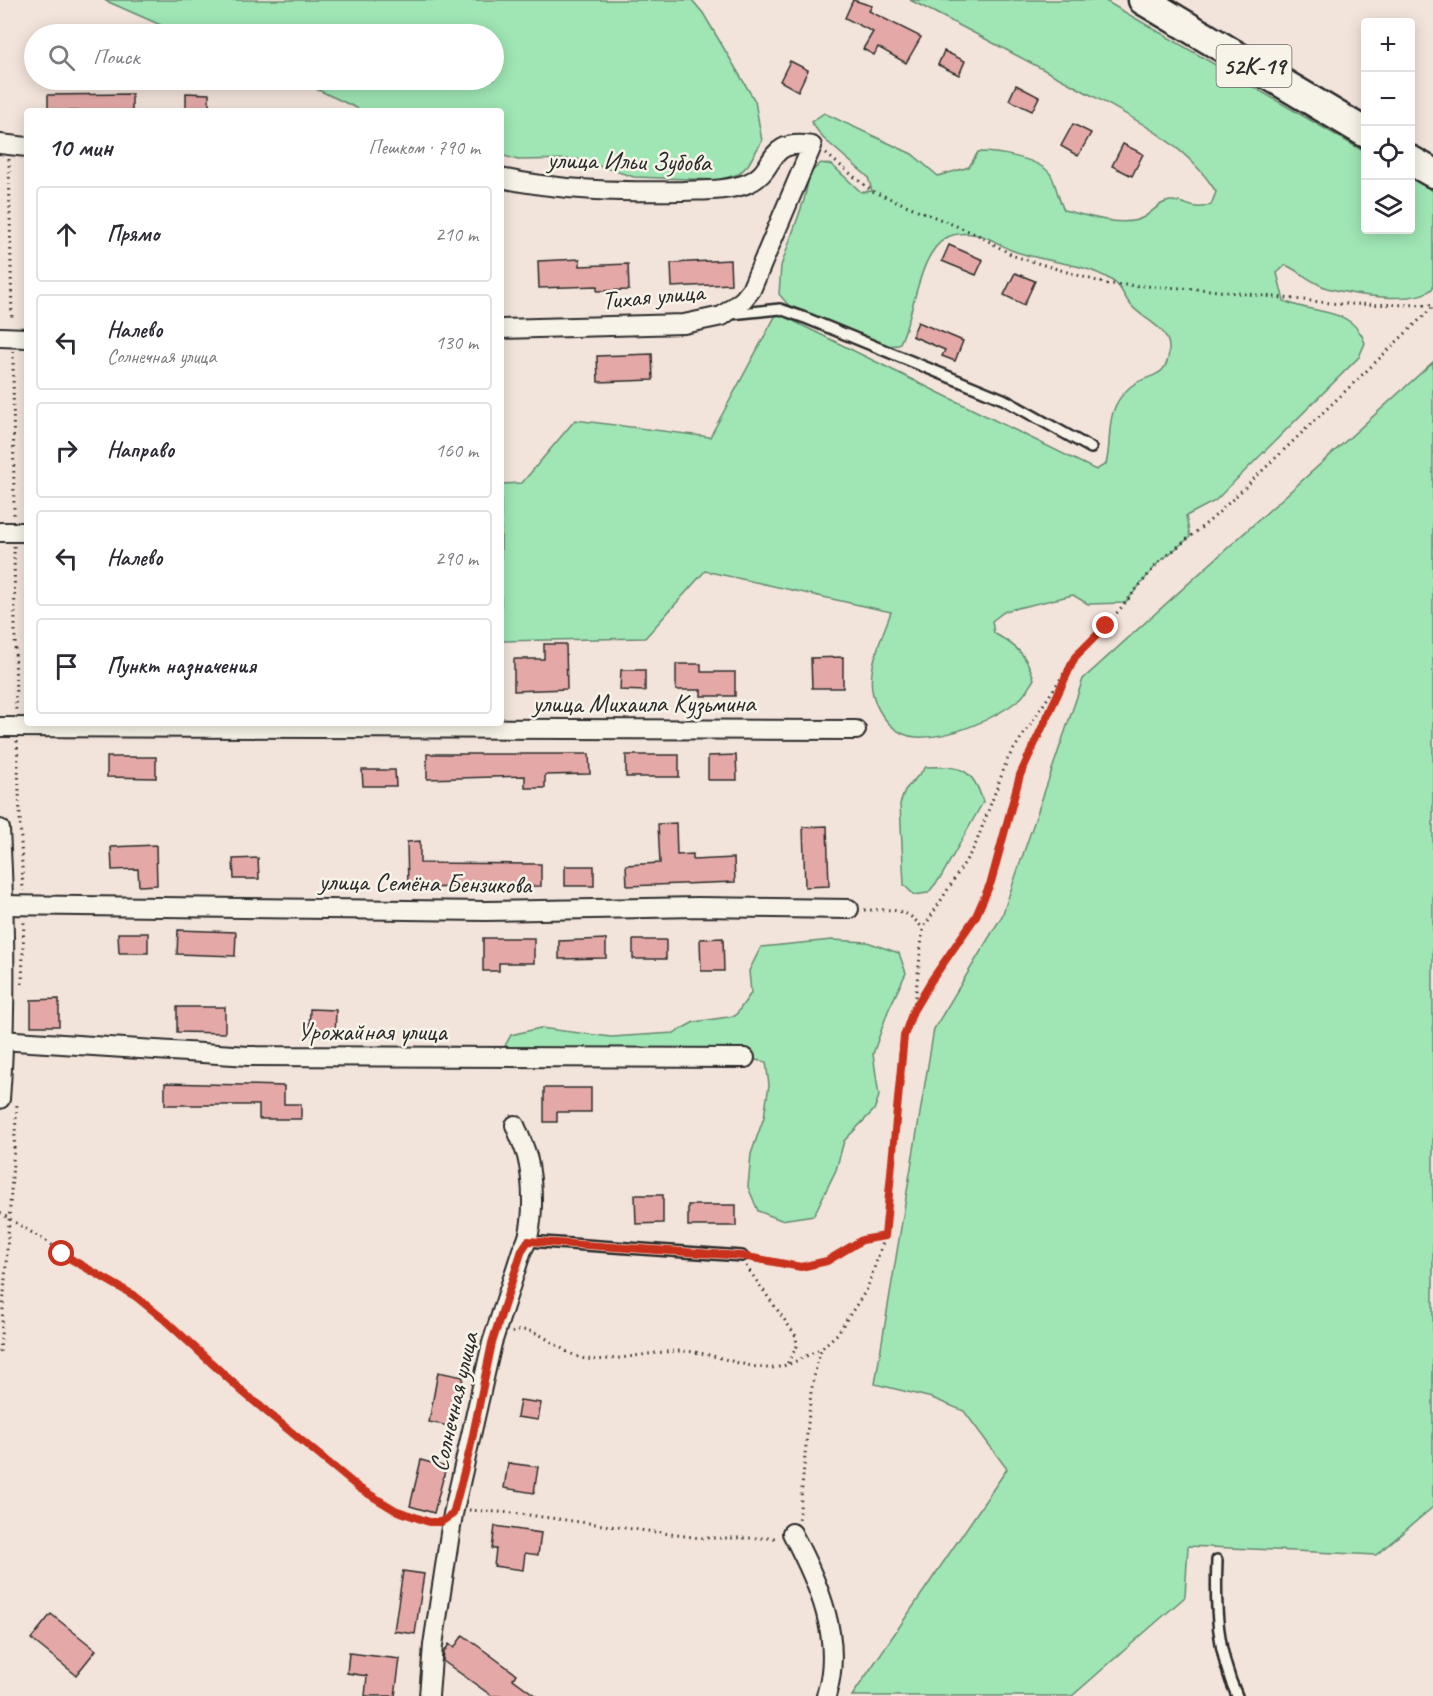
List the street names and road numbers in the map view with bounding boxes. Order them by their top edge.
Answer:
road number: 52К-19 [1216,45,1292,87]
street label: улица Ильи Зубова [545,143,713,179]
street label: Тихая улица [600,275,708,317]
street label: улица Михаила Кузьмина [531,687,757,720]
street label: улица Семёна Бензикова [316,865,533,901]
street label: Урожайная улица [297,1015,448,1048]
street label: Солнечная улица [422,1328,486,1475]

